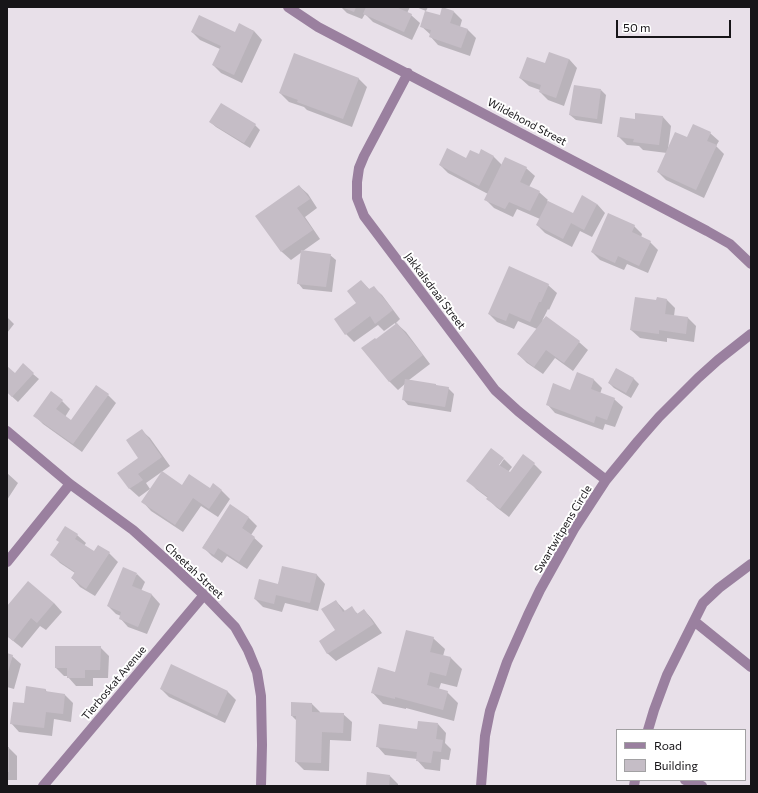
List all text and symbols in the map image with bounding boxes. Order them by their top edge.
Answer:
scale bar [618,12,733,38]
text: 50 m [623,20,651,34]
street label: Wildehond Street [485,96,569,148]
street label: Jakkalsdraai Street [402,250,468,332]
street label: Swartwitpens Circle [532,483,594,575]
street label: Cheetah Street [162,541,226,601]
street label: Tierboskat Avenue [79,643,149,723]
legend [616,729,746,781]
text: Road [654,738,682,752]
text: Building [654,758,698,772]

